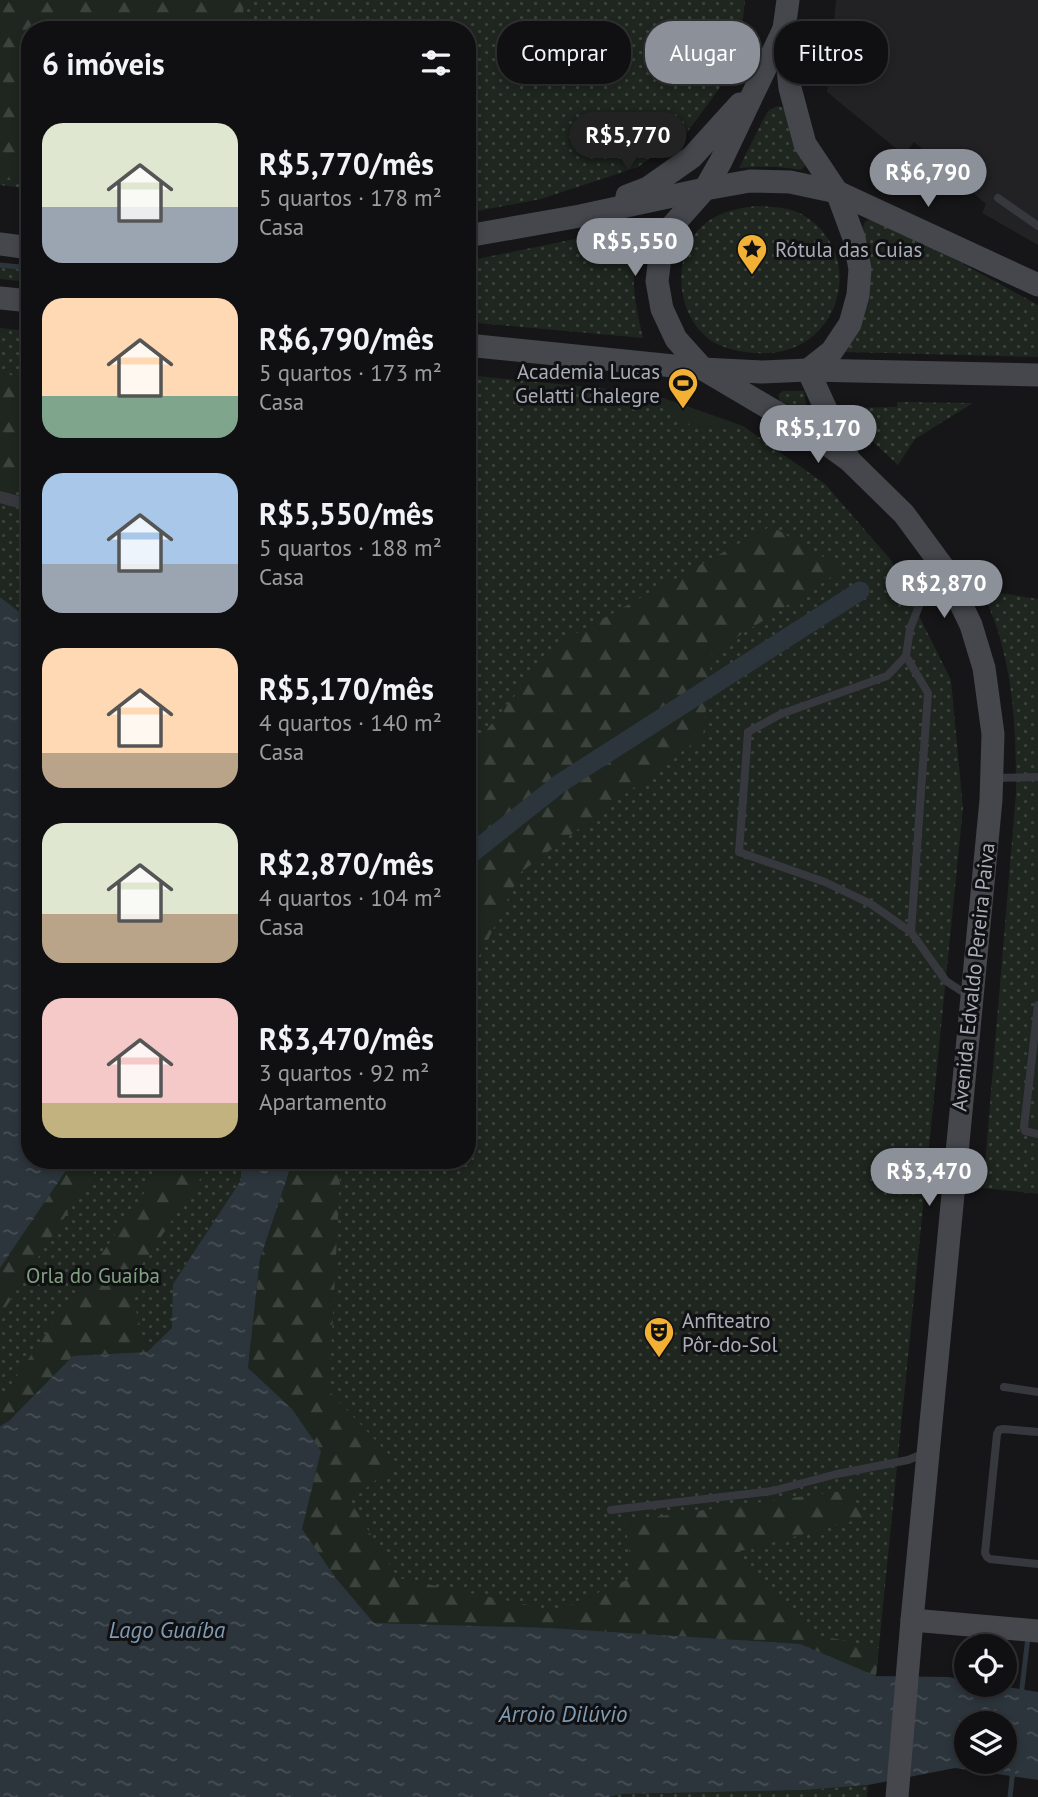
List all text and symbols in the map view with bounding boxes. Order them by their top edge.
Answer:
chip: Comprar [497,21,631,84]
chip: Alugar [645,21,760,84]
chip: Filtros [774,21,888,84]
text: 6 imóveis [42,44,165,83]
icon: filters [417,44,455,82]
pin: R$5,770 [563,113,693,172]
text: R$5,770 [586,120,670,149]
text: R$5,770/mês [259,144,434,183]
pin: R$6,790 [863,150,993,209]
icon: home [98,151,182,235]
text: R$6,790 [886,157,970,186]
text: 5 quartos · 178 m² [259,183,442,212]
text: Casa [259,212,304,241]
pin: R$5,550 [570,218,700,278]
text: R$5,550 [593,226,677,255]
place icon: Rótula das Cuias [735,232,769,276]
place label: Rótula das Cuias [775,236,922,263]
text: R$6,790/mês [259,319,434,358]
icon: home [98,326,182,410]
text: 5 quartos · 173 m² [259,358,442,387]
place label: Academia Lucas Gelatti Chalegre [515,358,660,409]
sports icon: Academia Lucas Gelatti Chalegre [666,366,700,410]
text: Casa [259,387,304,416]
pin: R$5,170 [753,406,883,465]
text: R$5,170 [776,413,860,442]
text: R$5,550/mês [259,494,434,533]
icon: home [98,501,182,585]
text: 5 quartos · 188 m² [259,533,442,562]
pin: R$2,870 [879,560,1009,620]
text: Casa [259,562,304,591]
text: R$2,870 [902,568,986,597]
text: R$5,170/mês [259,669,434,708]
icon: home [98,676,182,760]
text: 4 quartos · 140 m² [259,708,442,737]
text: Casa [259,737,304,766]
street label: Avenida Edvaldo Pereira Paiva [945,841,1001,1113]
text: R$2,870/mês [259,844,434,883]
icon: home [98,851,182,935]
text: 4 quartos · 104 m² [259,883,442,912]
text: Casa [259,912,304,941]
text: R$3,470/mês [259,1019,434,1058]
icon: home [98,1026,182,1110]
text: 3 quartos · 92 m² [259,1058,429,1087]
text: Apartamento [259,1087,387,1116]
pin: R$3,470 [864,1148,994,1208]
text: R$3,470 [887,1156,971,1185]
park label: Orla do Guaíba [26,1262,160,1289]
place label: Anfiteatro Pôr-do-Sol [682,1307,778,1358]
theatre icon: Anfiteatro Pôr-do-Sol [642,1315,676,1359]
water label: Lago Guaíba [109,1615,225,1644]
map controls [954,1634,1017,1774]
button: locate [954,1634,1017,1697]
water label: Arroio Dilúvio [498,1699,627,1728]
button: layers [954,1711,1017,1774]

